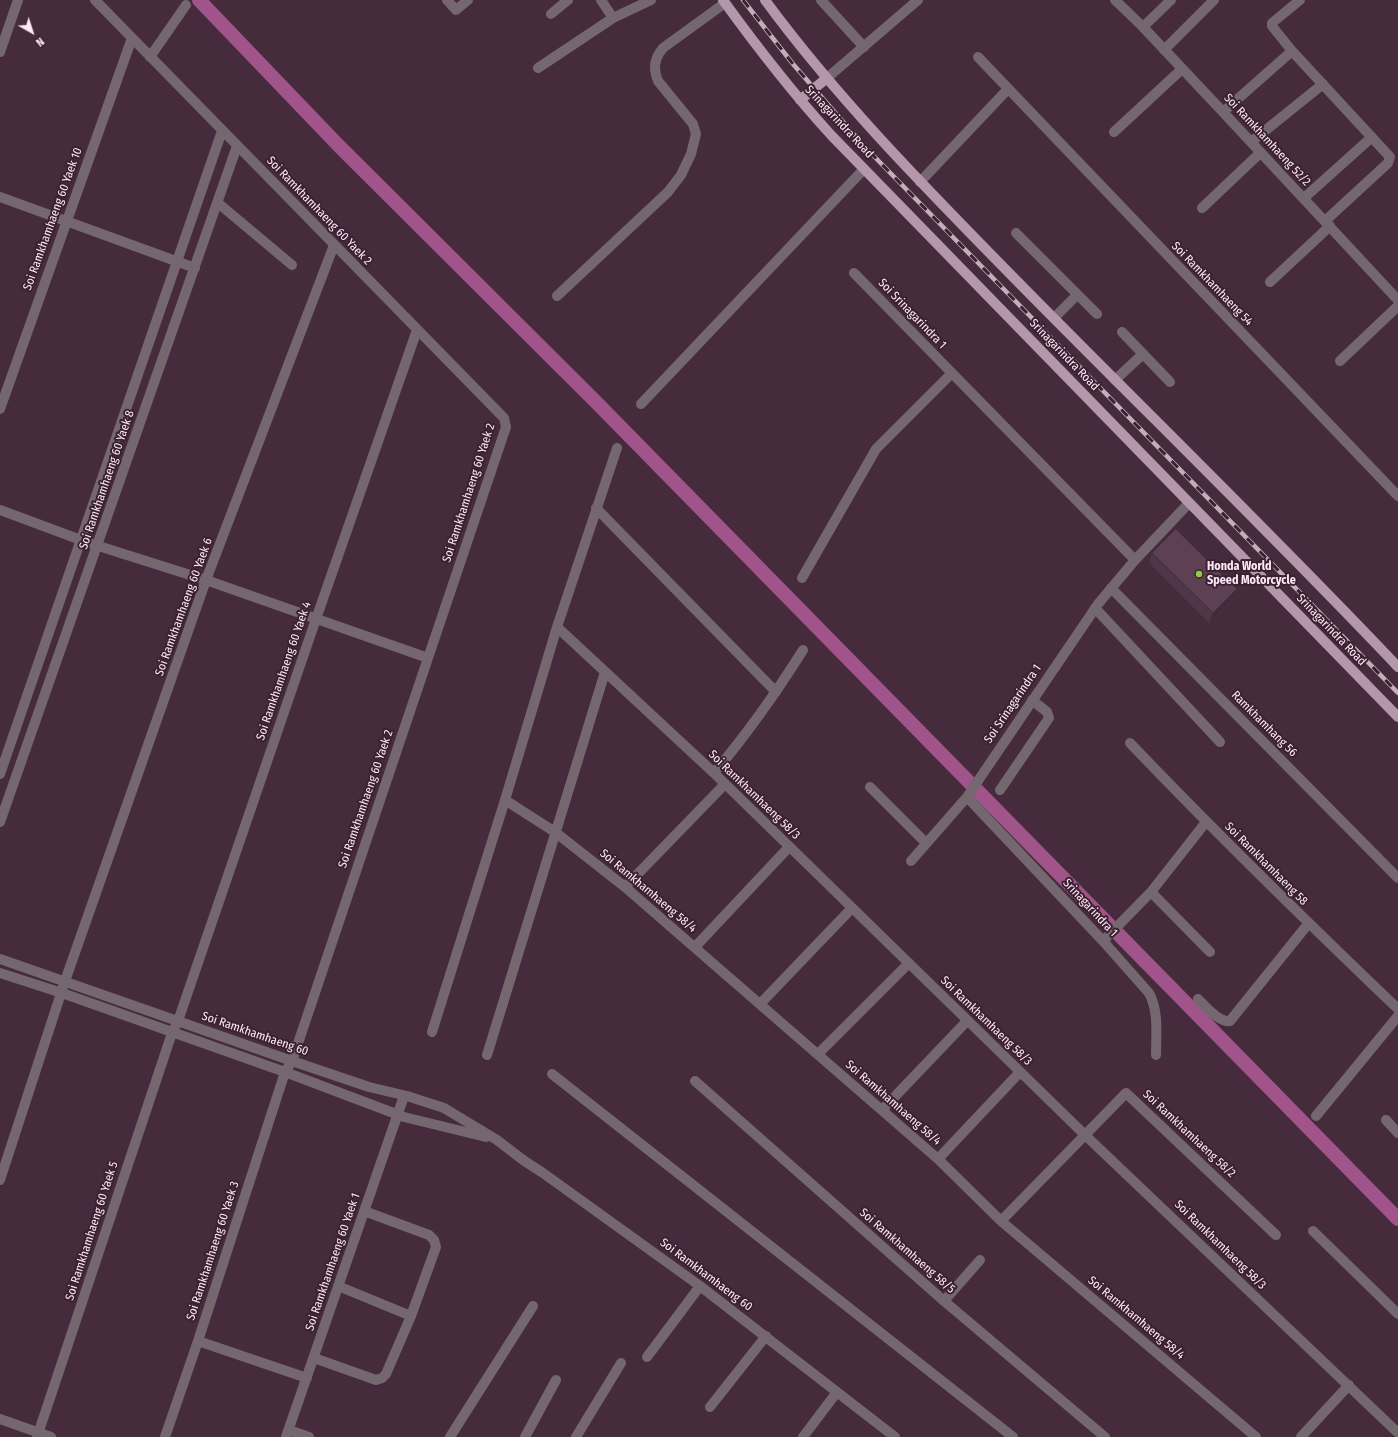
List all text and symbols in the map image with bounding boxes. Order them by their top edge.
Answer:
north arrow [12,12,52,52]
text: N [33,35,47,49]
street label: Srinagarindra Road [802,83,876,161]
street label: Soi Ramkhamhaeng 52/2 [1221,91,1313,189]
street label: Soi Ramkhamhaeng 60 Yaek 10 [20,146,86,292]
street label: Soi Ramkhamhaeng 60 Yaek 2 [263,154,375,268]
street label: Soi Ramkhamhaeng 54 [1168,239,1256,329]
street label: Soi Srinagarindra 1 [875,276,949,352]
street label: Srinagarindra Road [1026,316,1102,394]
street label: Soi Ramkhamhaeng 60 Yaek 8 [76,409,138,551]
street label: Soi Ramkhamhaeng 60 Yaek 2 [440,422,498,564]
street label: Soi Ramkhamhaeng 60 Yaek 6 [152,536,216,678]
place label: Honda World Speed Motorcycle [1207,560,1296,588]
marker: Honda World Speed Motorcycle [1194,569,1204,579]
street label: Srinagarindra Road [1293,591,1369,669]
street label: Soi Ramkhamhaeng 60 Yaek 4 [253,600,315,742]
street label: Soi Srinagarindra 1 [981,662,1045,746]
street label: Ramkhamhang 56 [1228,688,1300,760]
street label: Soi Ramkhamhaeng 60 Yaek 2 [336,728,396,870]
street label: Soi Ramkhamhaeng 58/3 [705,748,803,842]
street label: Soi Ramkhamhaeng 58 [1222,820,1310,908]
street label: Soi Ramkhamhaeng 58/4 [597,846,699,936]
street label: Srinagarindra 1 [1060,876,1120,940]
street label: Soi Ramkhamhaeng 58/3 [937,974,1035,1068]
street label: Soi Ramkhamhaeng 60 [200,1009,310,1059]
street label: Soi Ramkhamhaeng 58/4 [842,1058,944,1148]
street label: Soi Ramkhamhaeng 58/2 [1140,1087,1238,1181]
street label: Soi Ramkhamhaeng 60 Yaek 5 [63,1160,121,1302]
street label: Soi Ramkhamhaeng 60 Yaek 3 [184,1180,242,1322]
street label: Soi Ramkhamhaeng 60 Yaek 1 [303,1191,363,1333]
street label: Soi Ramkhamhaeng 58/3 [1171,1198,1269,1292]
street label: Soi Ramkhamhaeng 58/5 [856,1206,958,1296]
street label: Soi Ramkhamhaeng 60 [657,1236,755,1314]
street label: Soi Ramkhamhaeng 58/4 [1085,1273,1187,1363]

